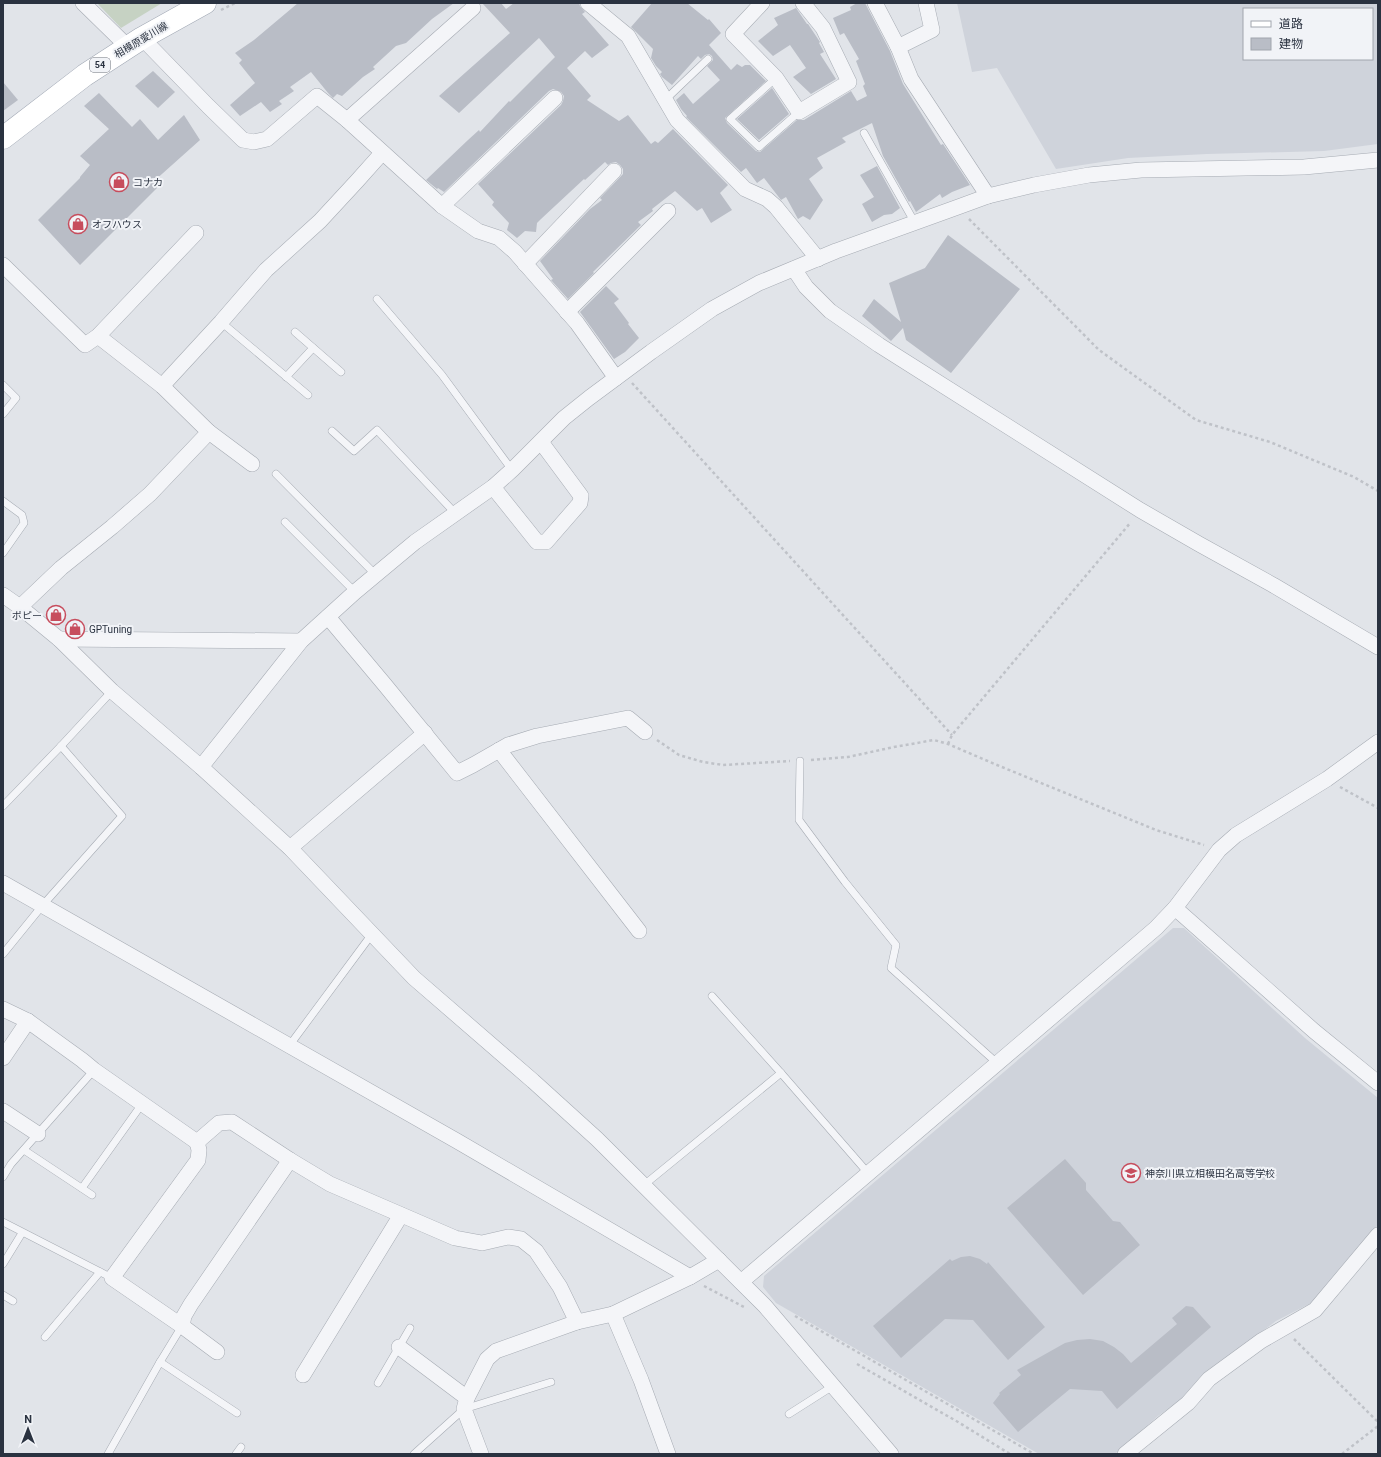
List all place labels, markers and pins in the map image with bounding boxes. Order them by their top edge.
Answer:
shop icon: コナカ [108,171,130,193]
place label: コナカ [133,177,163,188]
shop icon: オフハウス [67,213,89,235]
place label: オフハウス [92,219,142,230]
shop icon: ポピー [45,604,67,626]
place label: ポピー [12,610,42,621]
shop icon: GPTuning [64,618,86,640]
place label: GPTuning [89,624,132,635]
school or university icon: 神奈川県立相模田名高等学校 [1120,1162,1142,1184]
place label: 神奈川県立相模田名高等学校 [1145,1168,1275,1179]

